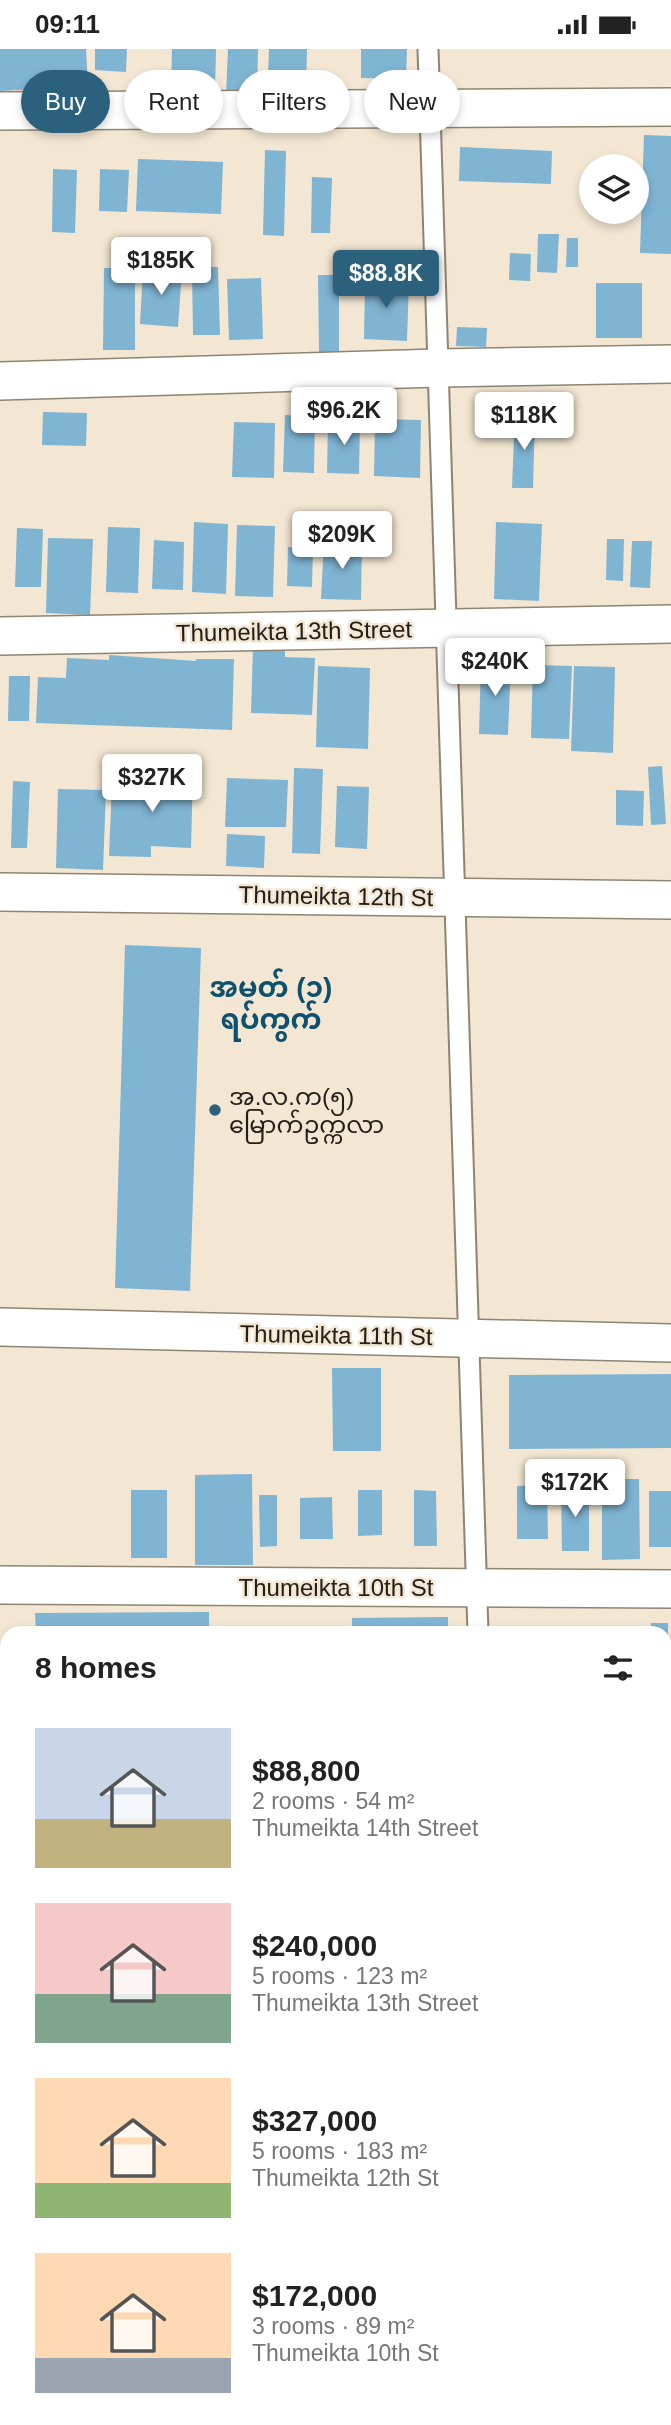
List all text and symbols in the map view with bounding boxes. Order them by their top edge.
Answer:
text: 09:11 [35,9,100,39]
chip: Buy [21,70,110,133]
chip: Rent [124,70,223,133]
chip: Filters [237,70,350,133]
chip: New [364,70,460,133]
map controls [579,154,649,224]
button: layers [579,154,649,224]
pin: $185K [112,237,210,297]
text: $185K [127,247,195,273]
pin: $88.8K [329,251,443,310]
text: $88.8K [349,260,423,286]
pin: $96.2K [287,387,401,447]
pin: $118K [475,393,573,452]
text: $96.2K [307,397,381,423]
text: $118K [491,402,557,428]
pin: $209K [293,511,391,571]
text: $209K [308,521,376,547]
street label: Thumeikta 13th Street [176,615,413,647]
pin: $240K [446,639,544,698]
text: $240K [461,648,529,674]
pin: $327K [103,755,201,814]
text: $327K [118,764,186,790]
street label: Thumeikta 12th St [238,881,434,911]
district label: အမှတ် (၁) ရပ်ကွက် [210,968,332,1042]
place label: အ.လ.က(၅) မြောက်ဥက္ကလာ [229,1083,384,1144]
marker: အ.လ.က(၅) မြောက်ဥက္ကလာ [207,1102,223,1118]
street label: Thumeikta 11th St [239,1320,433,1350]
pin: $172K [526,1459,624,1519]
text: $172K [541,1469,609,1495]
street label: Thumeikta 10th St [239,1574,434,1601]
icon: filters [599,1649,637,1687]
text: 8 homes [35,1651,157,1684]
text: $88,800 [252,1754,360,1787]
icon: home [91,1756,175,1840]
text: 2 rooms · 54 m² [252,1788,414,1814]
text: Thumeikta 14th Street [252,1815,478,1841]
text: $240,000 [252,1929,377,1962]
icon: home [91,1931,175,2015]
text: 5 rooms · 123 m² [252,1963,427,1989]
text: Thumeikta 13th Street [252,1990,478,2016]
text: $327,000 [252,2104,377,2137]
icon: home [91,2106,175,2190]
text: 5 rooms · 183 m² [252,2138,427,2164]
text: Thumeikta 12th St [252,2165,439,2191]
text: $172,000 [252,2279,377,2312]
icon: home [91,2281,175,2365]
text: 3 rooms · 89 m² [252,2313,414,2339]
text: Thumeikta 10th St [252,2340,439,2366]

